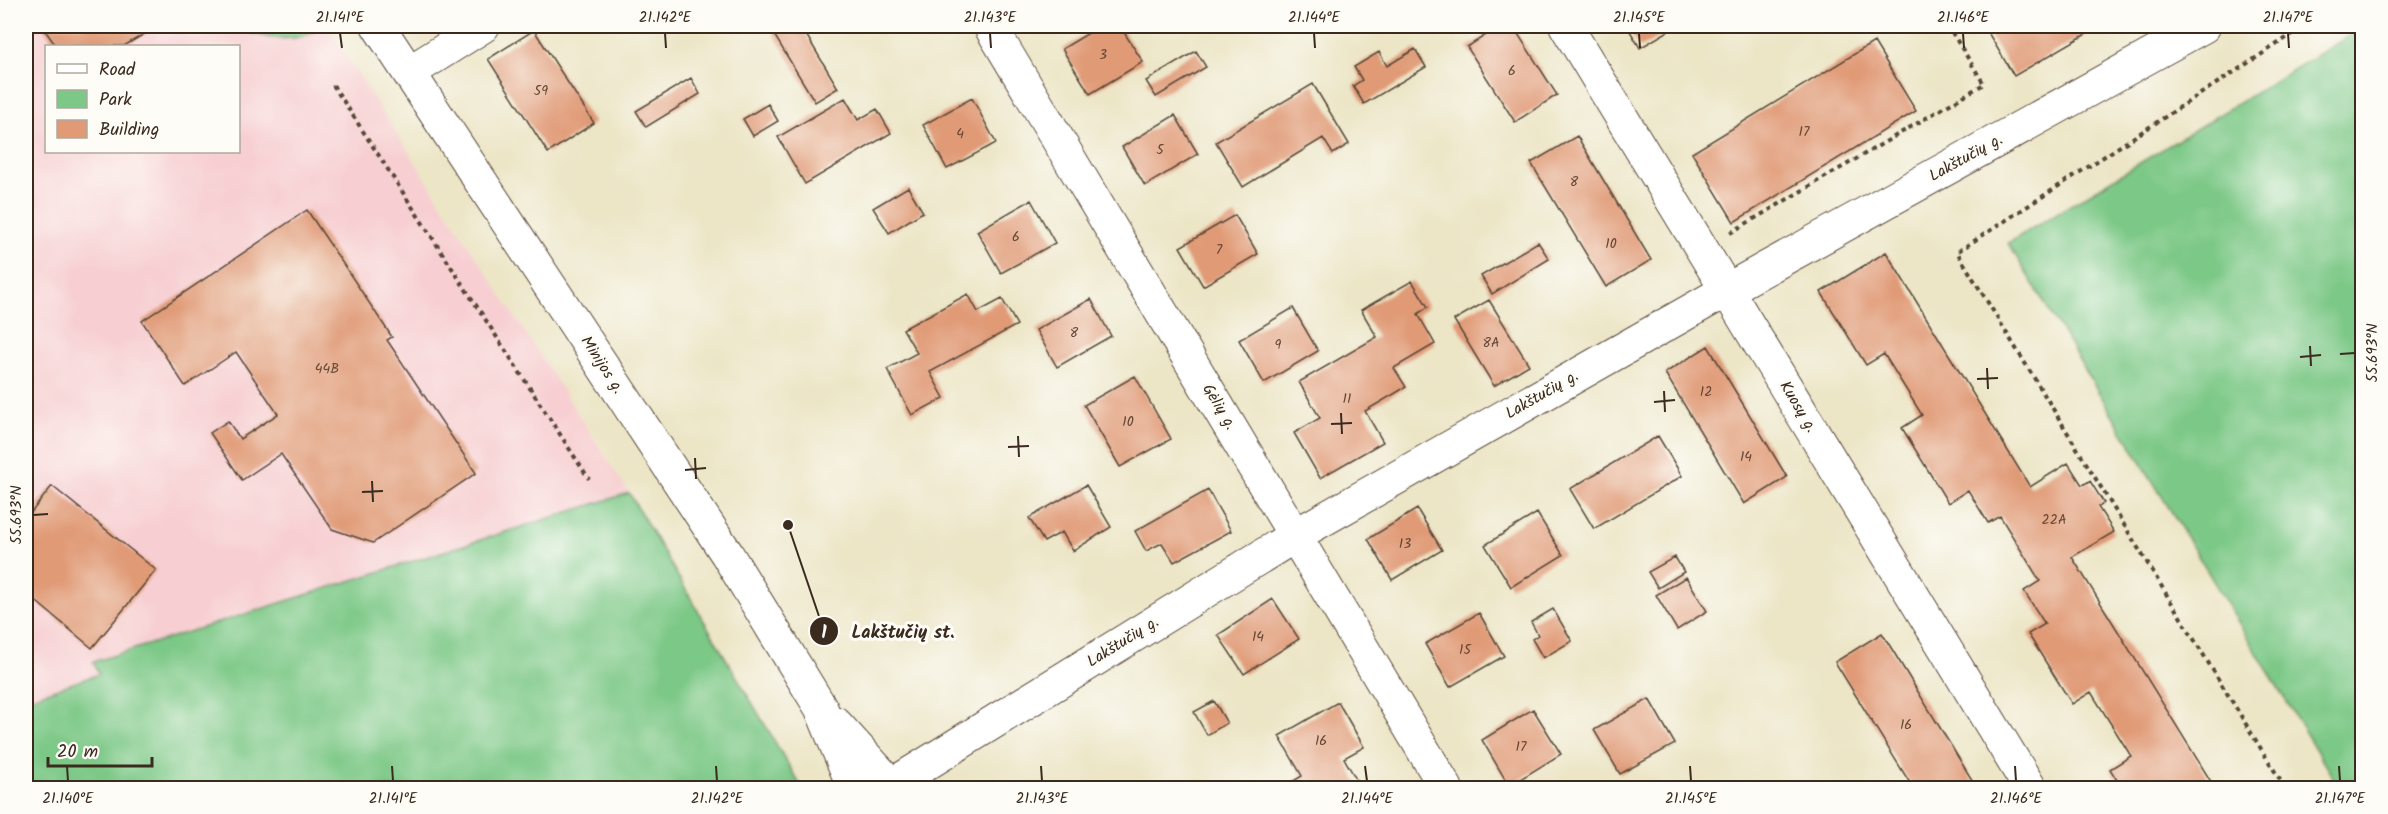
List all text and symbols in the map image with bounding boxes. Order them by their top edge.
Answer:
text: 21.141°E [316,6,365,30]
text: 21.142°E [639,6,692,30]
text: 21.143°E [964,6,1017,30]
text: 21.144°E [1288,6,1341,30]
text: 21.145°E [1613,6,1666,30]
text: 21.146°E [1937,6,1990,30]
text: 21.147°E [2263,6,2315,30]
house number: 3 [1099,44,1107,66]
legend [45,45,240,153]
text: Road [99,56,136,85]
house number: 6 [1508,60,1516,82]
house number: 59 [534,80,548,102]
text: Park [99,86,132,115]
text: Building [99,116,159,145]
house number: 17 [1799,121,1810,143]
house number: 4 [956,123,964,145]
street label: Lakštučių g. [1925,127,2007,189]
house number: 5 [1156,139,1165,161]
house number: 8 [1570,171,1579,193]
house number: 6 [1012,226,1020,248]
house number: 10 [1605,233,1617,255]
house number: 7 [1216,239,1223,261]
house number: 8 [1070,322,1079,344]
text: 55.693°N [2361,323,2385,383]
street label: Minijos g. [574,331,630,399]
house number: 8A [1483,332,1499,354]
house number: 9 [1275,334,1282,356]
house number: 44B [315,358,339,380]
street label: Lakštučių g. [1501,364,1583,426]
street label: Kuosų g. [1773,376,1823,438]
street label: Gėlių g. [1195,379,1243,435]
house number: 12 [1700,381,1712,403]
house number: 11 [1343,388,1351,410]
house number: 10 [1122,411,1134,433]
house number: 14 [1740,446,1752,468]
text: 55.693°N [5,485,29,545]
house number: 22A [2042,509,2066,531]
house number: 13 [1399,533,1411,555]
street label: Lakštučių g. [1082,610,1164,674]
callout: Lakštučių st. [809,613,966,649]
text: 1 [821,619,827,648]
text: Lakštučių st. [851,619,955,648]
house number: 14 [1252,626,1264,648]
house number: 15 [1459,639,1472,661]
house number: 16 [1900,714,1912,736]
scale bar [48,730,152,768]
house number: 16 [1315,730,1327,752]
house number: 17 [1516,736,1527,758]
text: 20 m [57,738,98,767]
text: 21.140°E [42,787,95,811]
text: 21.141°E [369,787,418,811]
text: 21.142°E [691,787,744,811]
text: 21.143°E [1016,787,1069,811]
text: 21.144°E [1341,787,1394,811]
text: 21.145°E [1665,787,1718,811]
text: 21.146°E [1990,787,2043,811]
text: 21.147°E [2315,787,2367,811]

